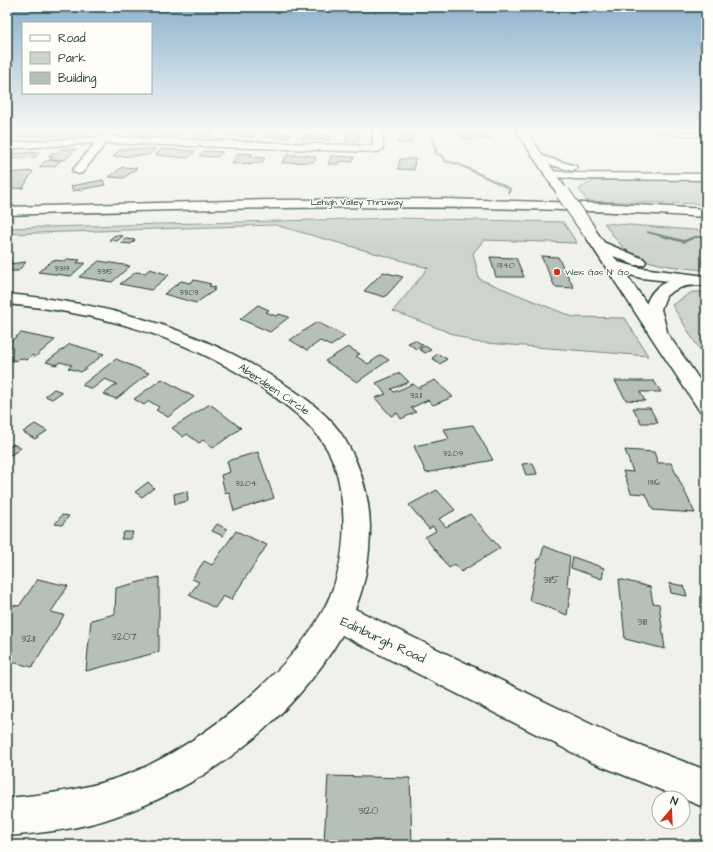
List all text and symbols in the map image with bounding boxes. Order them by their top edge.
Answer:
legend [22,22,152,94]
text: Road [58,30,86,47]
text: Park [58,50,86,67]
text: Building [58,70,96,88]
street label: Lehigh Valley Thruway [311,196,403,209]
house number: 1340 [497,259,515,272]
house number: 3319 [54,262,70,275]
house number: 3315 [97,265,114,278]
place label: Weis Gas N' Go [565,266,629,279]
marker: Weis Gas N' Go [552,267,562,277]
house number: 3303 [179,286,199,299]
street label: Aberdeen Circle [235,360,313,418]
house number: 3211 [410,389,422,402]
house number: 3209 [443,447,463,460]
house number: 1316 [648,476,661,489]
house number: 3204 [235,477,257,490]
house number: 3115 [543,572,559,587]
street label: Edinburgh Road [337,612,429,669]
house number: 3111 [637,614,647,629]
house number: 3207 [111,629,137,644]
house number: 3211 [21,631,36,646]
north arrow [651,790,691,830]
text: N [668,793,680,809]
house number: 3120 [358,803,378,818]

